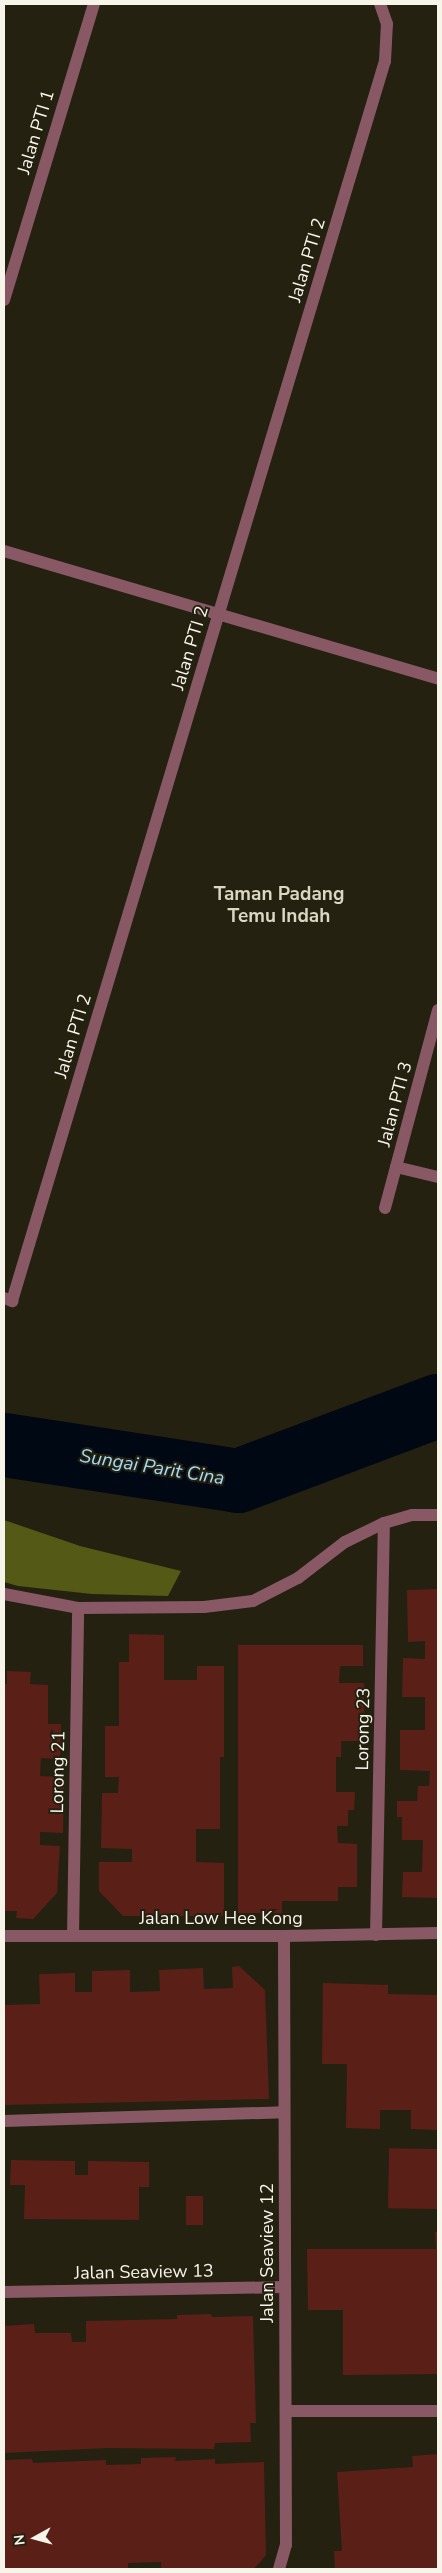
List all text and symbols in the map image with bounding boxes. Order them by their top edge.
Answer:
street label: Jalan PTI 1 [13,87,59,177]
street label: Jalan PTI 2 [284,215,330,305]
street label: Jalan PTI 2 [167,603,213,693]
district label: Taman Padang Temu Indah [214,884,344,928]
street label: Jalan PTI 2 [50,991,96,1081]
street label: Jalan PTI 3 [373,1059,417,1149]
water label: Sungai Parit Cina [78,1445,226,1491]
street label: Lorong 23 [351,1687,375,1771]
street label: Lorong 21 [46,1730,70,1814]
street label: Jalan Low Hee Kong [139,1907,303,1929]
street label: Jalan Seaview 12 [256,2183,278,2323]
street label: Jalan Seaview 13 [74,2260,214,2284]
north arrow [10,2513,60,2563]
text: N [10,2534,30,2546]

